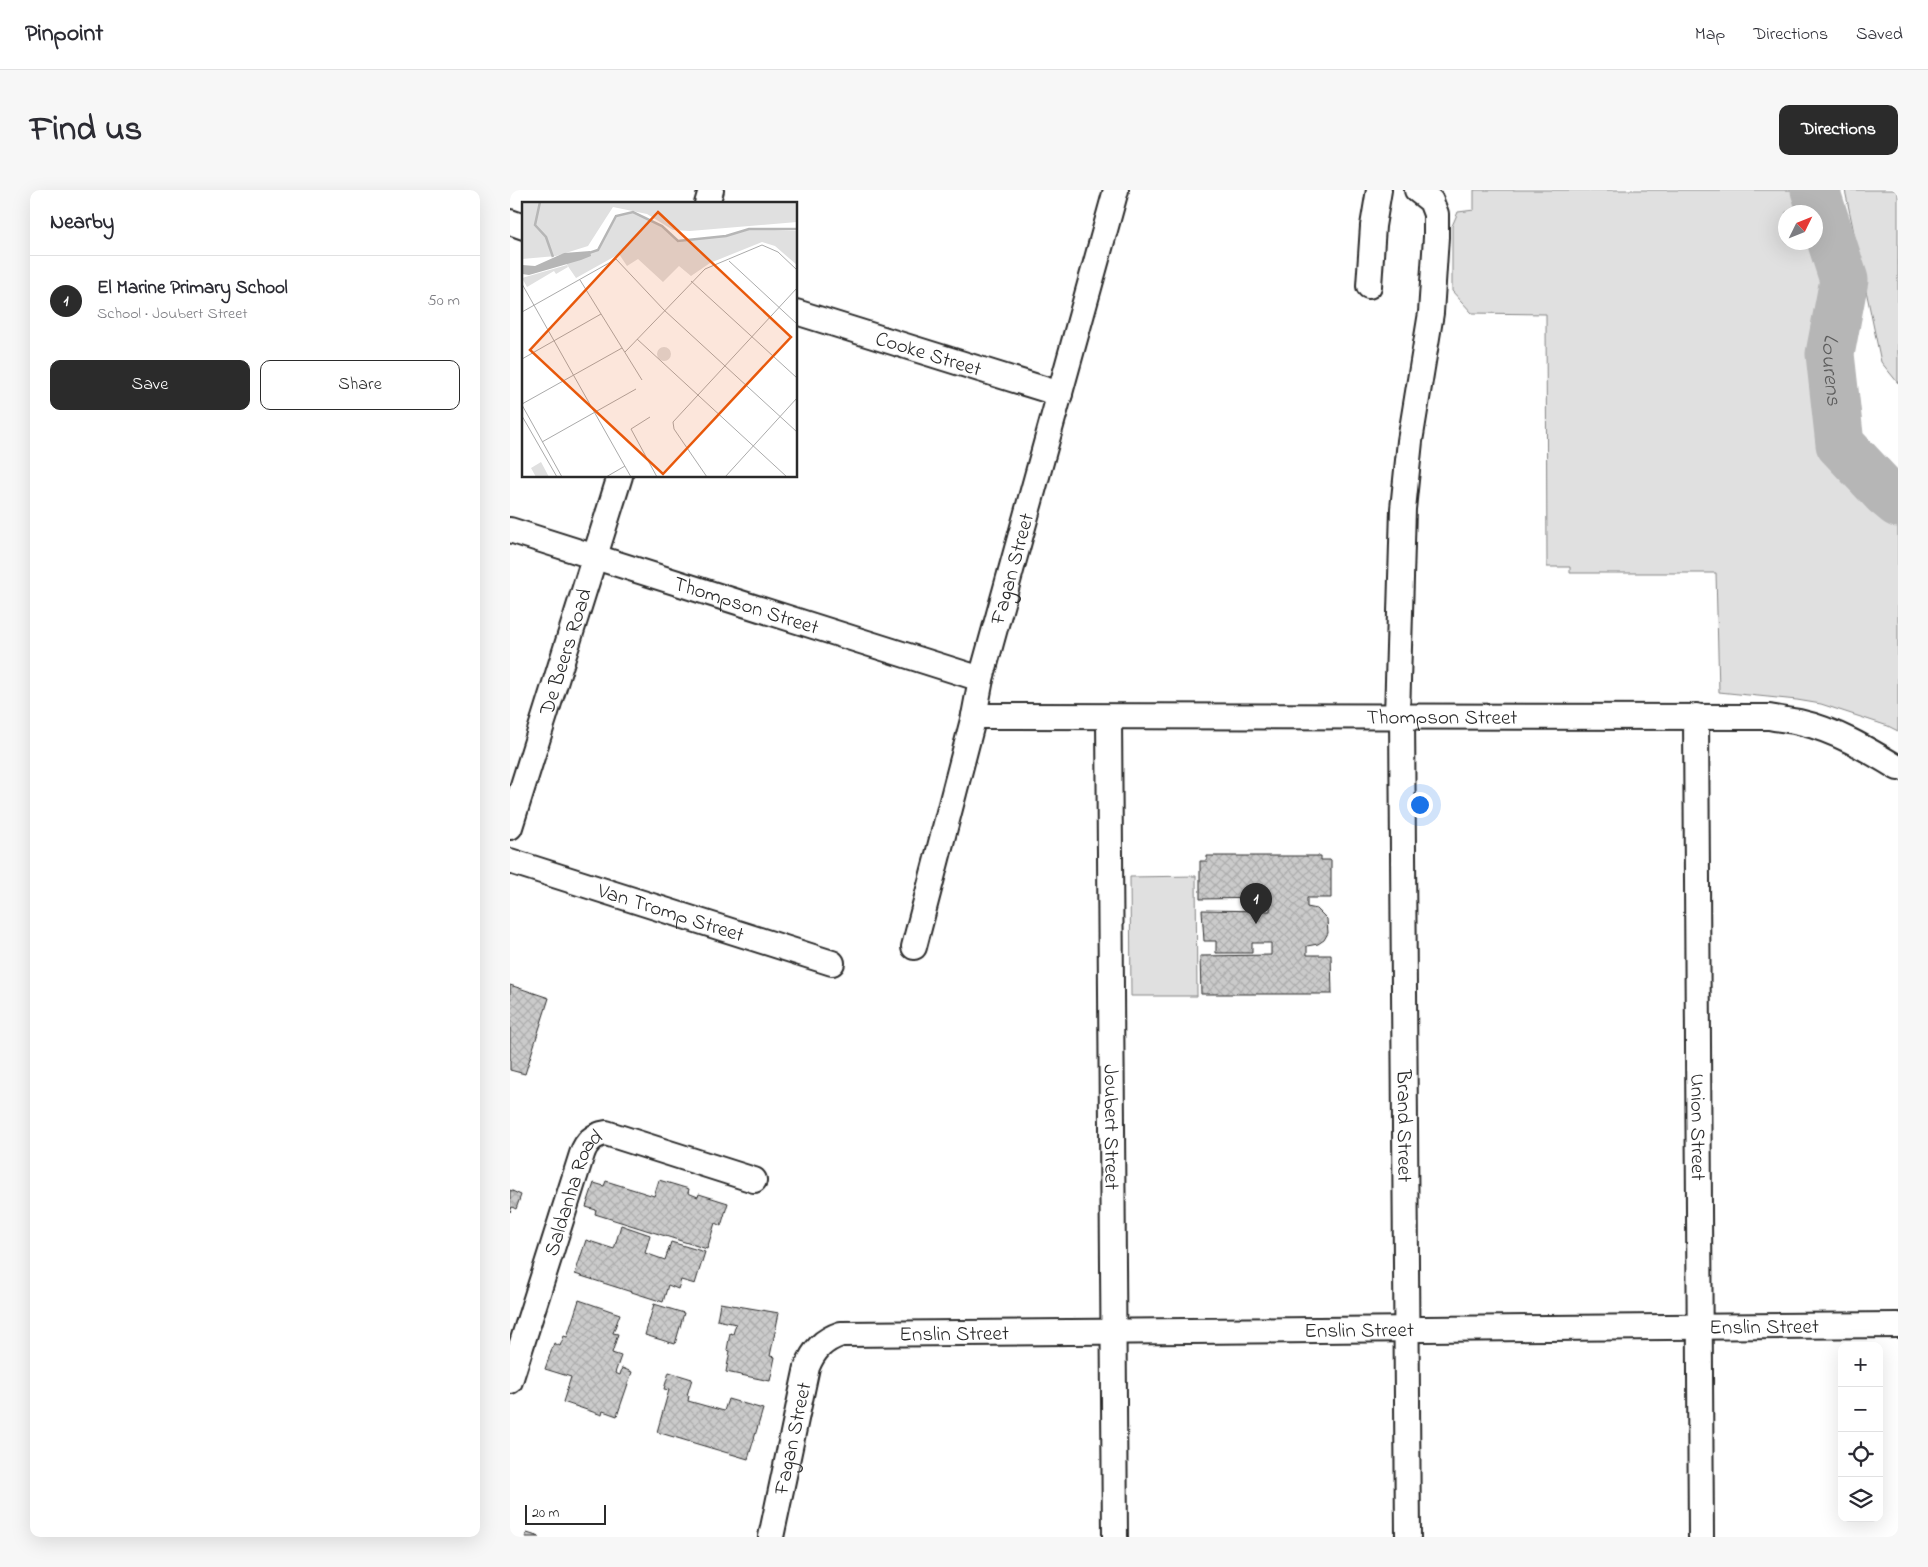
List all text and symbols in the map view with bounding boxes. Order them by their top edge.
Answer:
text: Pinpoint [25,17,103,52]
text: Map [1695,22,1725,48]
text: Directions [1753,22,1828,48]
text: Saved [1856,22,1903,48]
text: Find us [30,105,142,156]
button: Directions [1779,105,1898,155]
inset map [522,202,798,478]
north arrow [1778,205,1823,250]
text: Nearby [50,208,114,238]
text: El Marine Primary School [97,275,288,302]
text: 1 [63,289,69,313]
text: 50 m [428,289,460,313]
text: School · Joubert Street [97,302,248,326]
street label: Cooke Street [871,325,985,386]
water label: Lourens [1811,331,1849,408]
button: Save [50,360,250,410]
button: Share [260,360,460,410]
street label: Fagan Street [984,510,1043,629]
street label: Thompson Street [669,570,822,644]
street label: De Beers Road [533,585,601,720]
street label: Thompson Street [1367,703,1517,734]
your location [1407,792,1433,818]
street label: Van Tromp Street [592,876,748,951]
pin: 1 [1240,883,1272,924]
street label: Joubert Street [1095,1064,1125,1190]
street label: Brand Street [1388,1069,1418,1182]
street label: Union Street [1681,1073,1712,1181]
street label: Saldanha Road [537,1122,609,1260]
street label: Enslin Street [1709,1313,1819,1344]
street label: Enslin Street [1304,1316,1414,1347]
street label: Enslin Street [899,1320,1009,1351]
map controls [1838,1342,1883,1522]
button: + [1838,1342,1883,1387]
street label: Fagan Street [767,1380,820,1499]
button: − [1838,1387,1883,1432]
button: locate [1838,1432,1883,1477]
button: layers [1838,1477,1883,1522]
scale bar [525,1502,606,1525]
text: 20 m [532,1503,559,1524]

